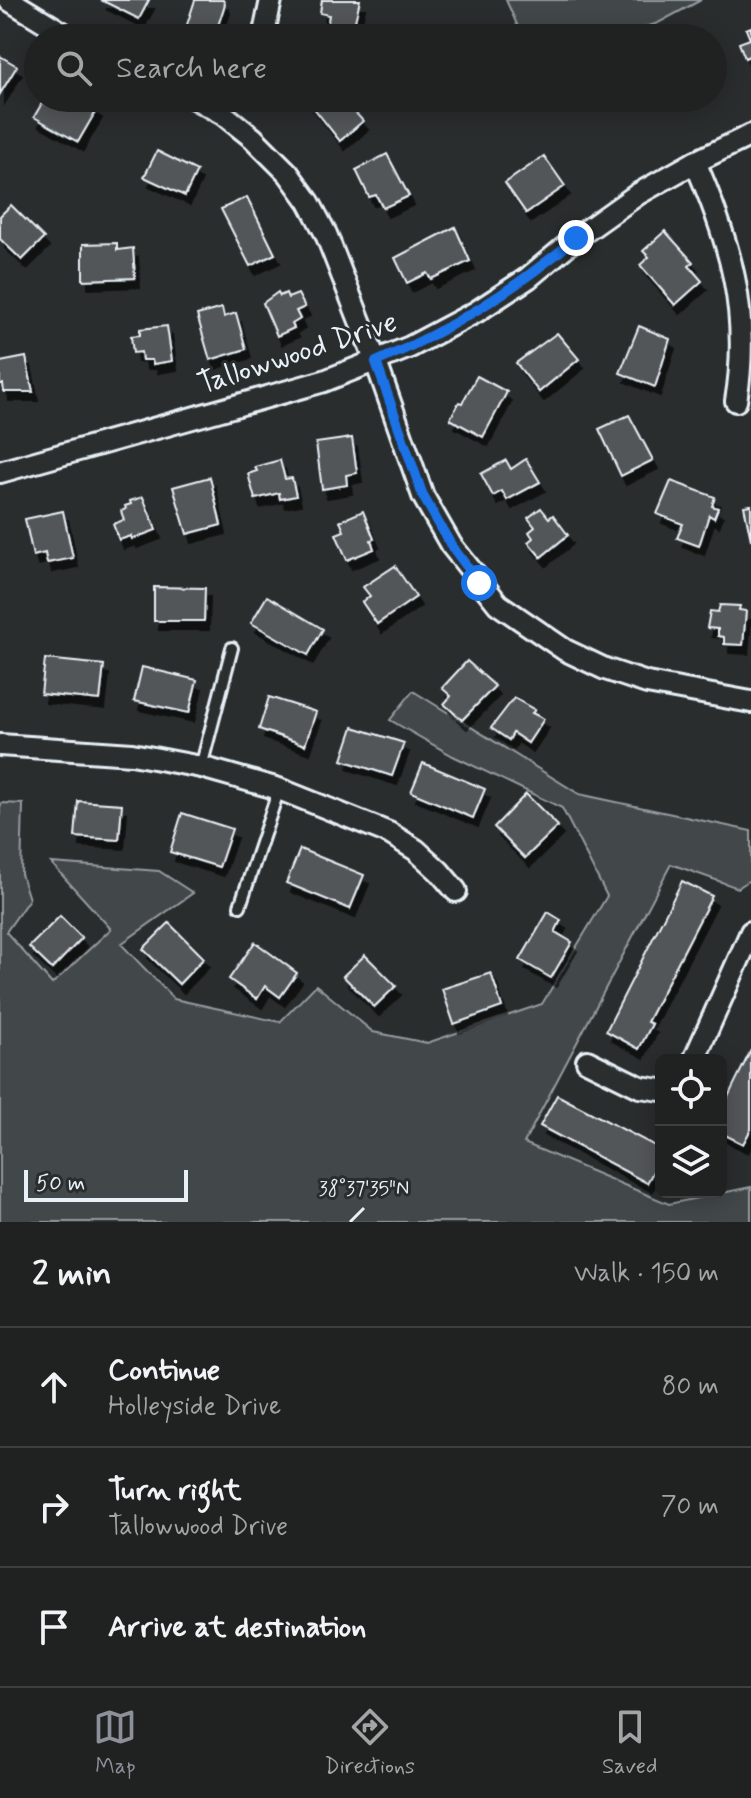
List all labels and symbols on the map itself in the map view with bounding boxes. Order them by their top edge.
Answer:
route end [558,220,594,256]
street label: Tallowwood Drive [193,303,402,404]
route start [461,565,497,601]
scale bar [24,1166,188,1202]
text: 38°37'35"N [319,1176,409,1203]

